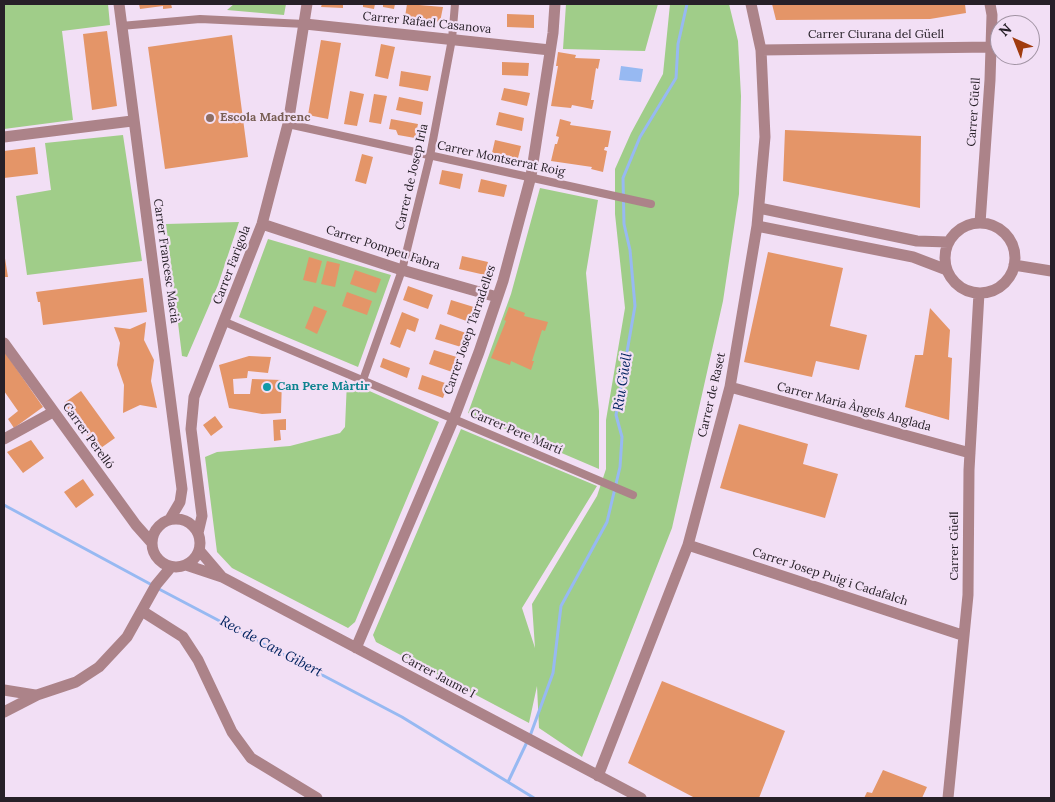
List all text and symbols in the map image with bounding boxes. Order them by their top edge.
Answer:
street label: Carrer Rafael Casanova [362,9,492,37]
north arrow [990,15,1040,65]
text: N [995,20,1015,40]
street label: Carrer Ciurana del Güell [808,28,944,42]
street label: Carrer Güell [964,77,984,147]
place label: Escola Madrenc [220,111,310,125]
marker: Escola Madrenc [204,112,216,124]
street label: Carrer de Josep Irla [393,122,431,232]
street label: Carrer Montserrat Roig [436,138,566,180]
street label: Carrer Francesc Macià [150,198,182,324]
street label: Carrer Farigola [210,223,254,307]
street label: Carrer Pompeu Fabra [324,223,442,273]
street label: Carrer Josep Tarradelles [441,263,499,397]
street label: Carrer de Raset [695,351,729,439]
water label: Riu Güell [610,352,636,412]
street label: Carrer Maria Àngels Anglada [775,379,933,435]
place label: Can Pere Màrtir [277,380,370,394]
marker: Can Pere Màrtir [261,381,273,393]
street label: Carrer Perelló [59,400,117,472]
street label: Carrer Pere Martí [468,406,564,458]
street label: Carrer Güell [948,511,962,581]
street label: Carrer Josep Puig i Cadafalch [750,545,910,609]
water label: Rec de Can Gibert [217,613,325,681]
street label: Carrer Jaume I [399,650,477,702]

